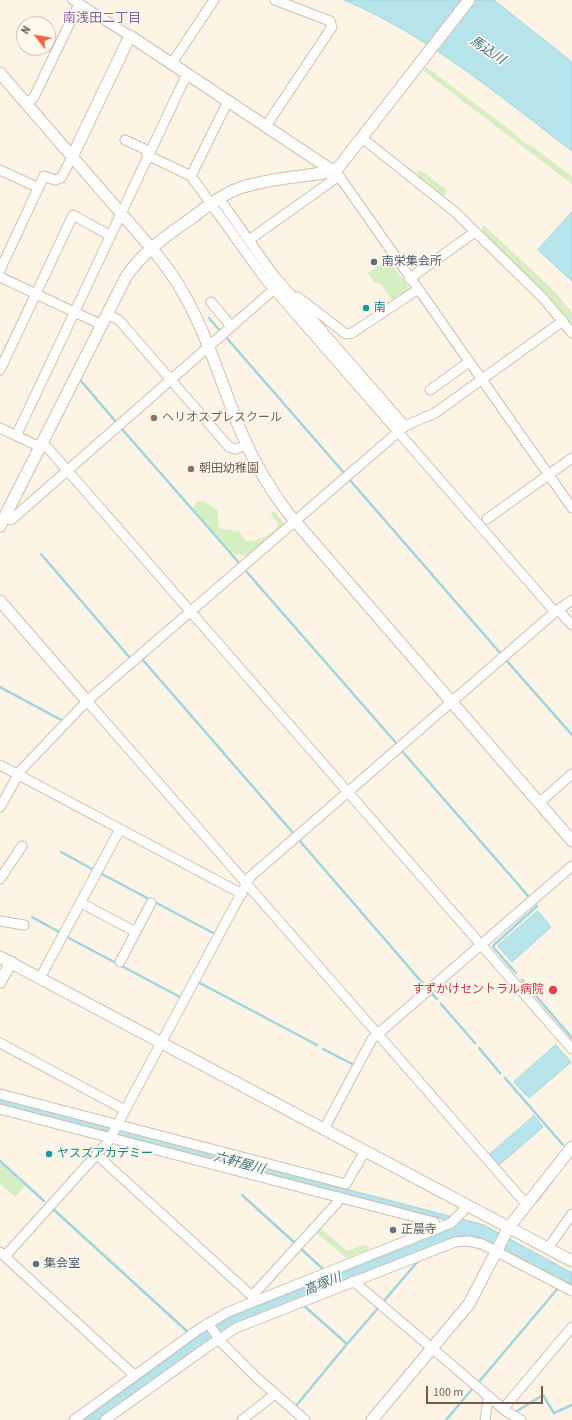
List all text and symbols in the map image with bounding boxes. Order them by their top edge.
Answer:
district label: 南浅田二丁目 [63,11,141,27]
north arrow [16,16,56,56]
text: N [18,23,34,37]
water label: 馬込川 [466,34,508,68]
place label: 南栄集会所 [382,255,442,269]
marker: 南栄集会所 [369,257,379,267]
place label: 南 [374,301,386,315]
marker: 南 [361,303,371,313]
place label: ヘリオスプレスクール [162,411,282,425]
marker: ヘリオスプレスクール [149,413,159,423]
place label: 朝田幼稚園 [199,462,259,476]
marker: 朝田幼稚園 [186,464,196,474]
place label: すずかけセントラル病院 [412,983,544,997]
marker: すずかけセントラル病院 [547,984,559,996]
place label: ヤスズアカデミー [57,1147,153,1161]
marker: ヤスズアカデミー [44,1149,54,1159]
water label: 六軒屋川 [212,1150,266,1178]
place label: 正晨寺 [401,1223,437,1237]
marker: 正晨寺 [388,1225,398,1235]
place label: 集会室 [44,1257,80,1271]
marker: 集会室 [31,1259,41,1269]
water label: 高塚川 [302,1270,344,1300]
scale bar [428,1378,545,1404]
text: 100 m [433,1384,463,1401]

